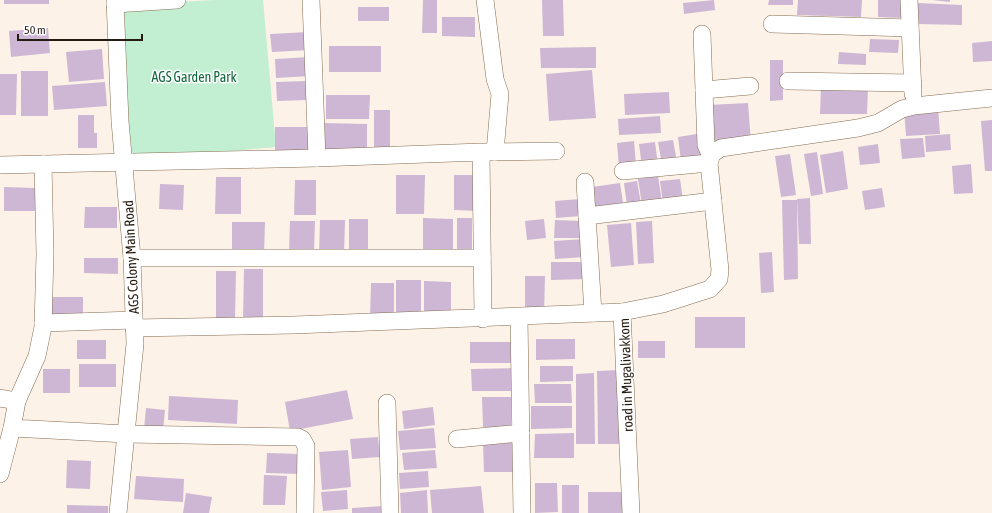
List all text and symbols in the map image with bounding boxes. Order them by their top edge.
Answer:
scale bar [18,16,142,42]
text: 50 m [24,23,46,37]
park label: AGS Garden Park [151,69,237,85]
street label: AGS Colony Main Road [120,200,142,314]
street label: road in Mugalivakkom [616,318,636,432]

